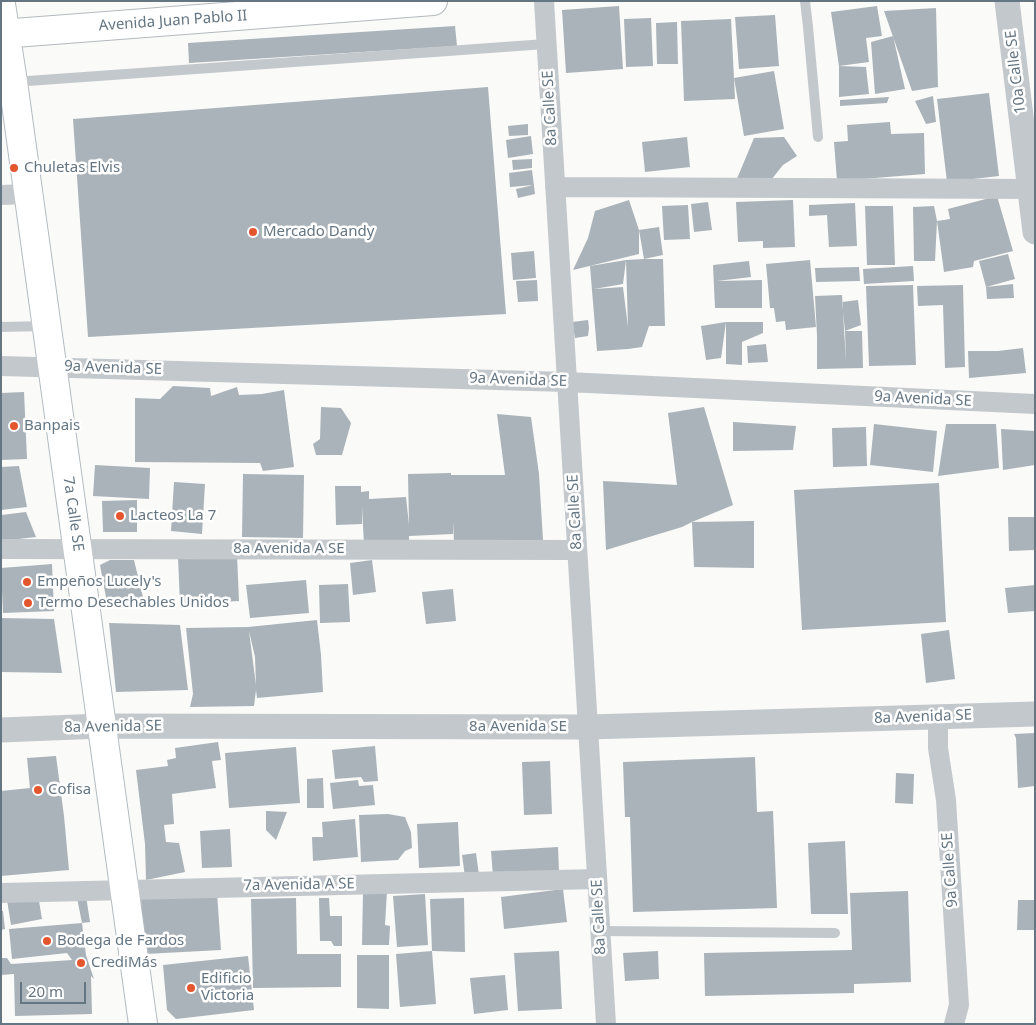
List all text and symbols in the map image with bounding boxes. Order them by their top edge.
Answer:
street label: Avenida Juan Pablo II [98,7,248,35]
street label: 10a Calle SE [1002,29,1030,115]
street label: 8a Calle SE [539,70,561,146]
place label: Chuletas Elvis [24,159,120,177]
marker: Chuletas Elvis [8,162,20,174]
place label: Mercado Dandy [263,223,374,241]
marker: Mercado Dandy [247,226,259,238]
street label: 9a Avenida SE [64,357,162,379]
street label: 9a Avenida SE [469,369,567,391]
street label: 9a Avenida SE [874,387,972,411]
place label: Banpais [24,417,80,435]
marker: Banpais [8,420,20,432]
street label: 8a Calle SE [564,474,586,550]
street label: 7a Calle SE [59,475,87,553]
place label: Lacteos La 7 [130,507,216,525]
marker: Lacteos La 7 [114,510,126,522]
street label: 8a Avenida A SE [233,540,345,558]
place label: Empeños Lucely's [37,573,161,591]
marker: Empeños Lucely's [21,576,33,588]
place label: Termo Desechables Unidos [38,594,229,612]
marker: Termo Desechables Unidos [22,597,34,609]
street label: 8a Avenida SE [874,706,972,728]
street label: 8a Avenida SE [64,717,162,737]
street label: 8a Avenida SE [469,718,567,736]
place label: Cofisa [48,781,91,799]
marker: Cofisa [32,784,44,796]
street label: 9a Calle SE [938,832,962,908]
street label: 7a Avenida A SE [243,875,355,895]
street label: 8a Calle SE [588,879,610,955]
place label: Bodega de Fardos [57,932,184,950]
marker: Bodega de Fardos [41,935,53,947]
place label: CrediMás [91,954,157,972]
marker: CrediMás [75,957,87,969]
place label: Edificio Victoria [201,970,254,1005]
scale bar [22,972,89,1004]
text: 20 m [28,981,63,1001]
marker: Edificio Victoria [185,982,197,994]

